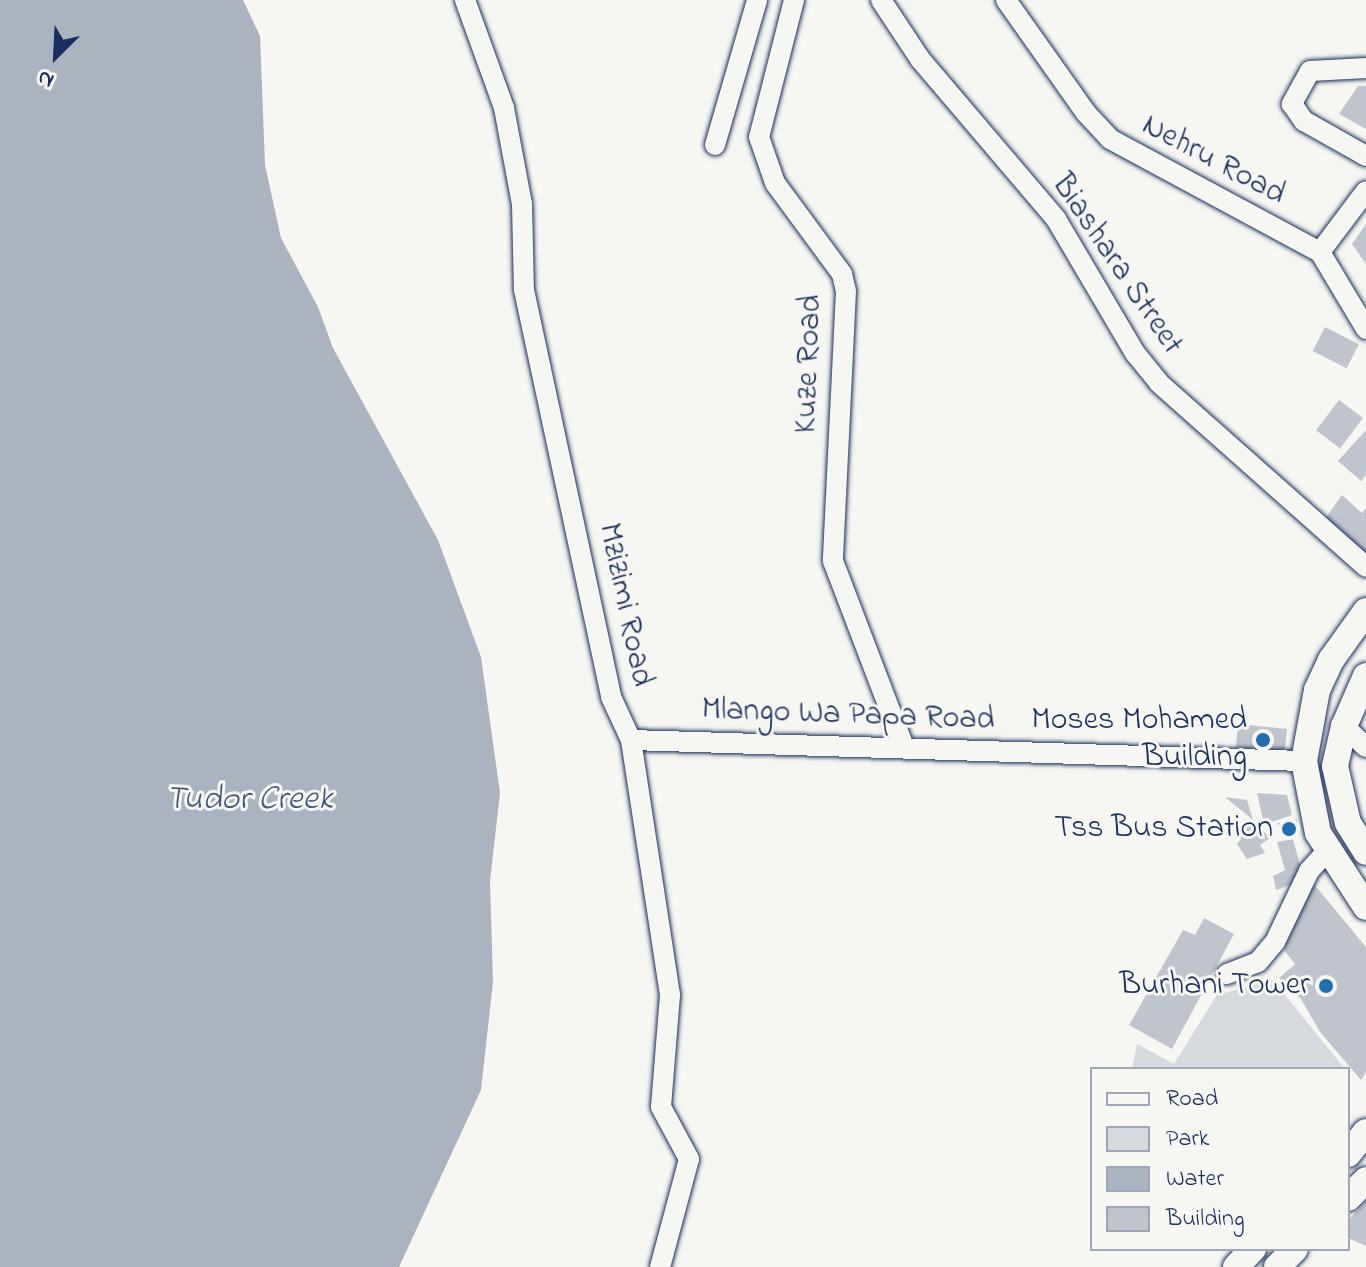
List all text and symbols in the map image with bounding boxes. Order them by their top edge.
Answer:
north arrow [16,16,96,96]
text: N [33,60,60,96]
street label: Nehru Road [1135,107,1291,215]
street label: Biashara Street [1042,168,1190,362]
street label: Kuze Road [788,294,832,434]
street label: Mzizimi Road [588,520,660,690]
street label: Mlango Wa Papa Road [701,692,995,740]
place label: Moses Mohamed Building [1031,703,1247,778]
marker: Moses Mohamed Building [1254,731,1272,749]
water label: Tudor Creek [165,781,333,821]
place label: Tss Bus Station [1054,810,1273,848]
marker: Tss Bus Station [1280,820,1298,838]
place label: Burhani Tower [1119,967,1310,1005]
marker: Burhani Tower [1317,977,1335,995]
legend [1090,1067,1350,1251]
text: Road [1166,1082,1218,1117]
text: Park [1166,1122,1209,1157]
text: Water [1166,1162,1224,1197]
text: Building [1166,1202,1245,1237]

